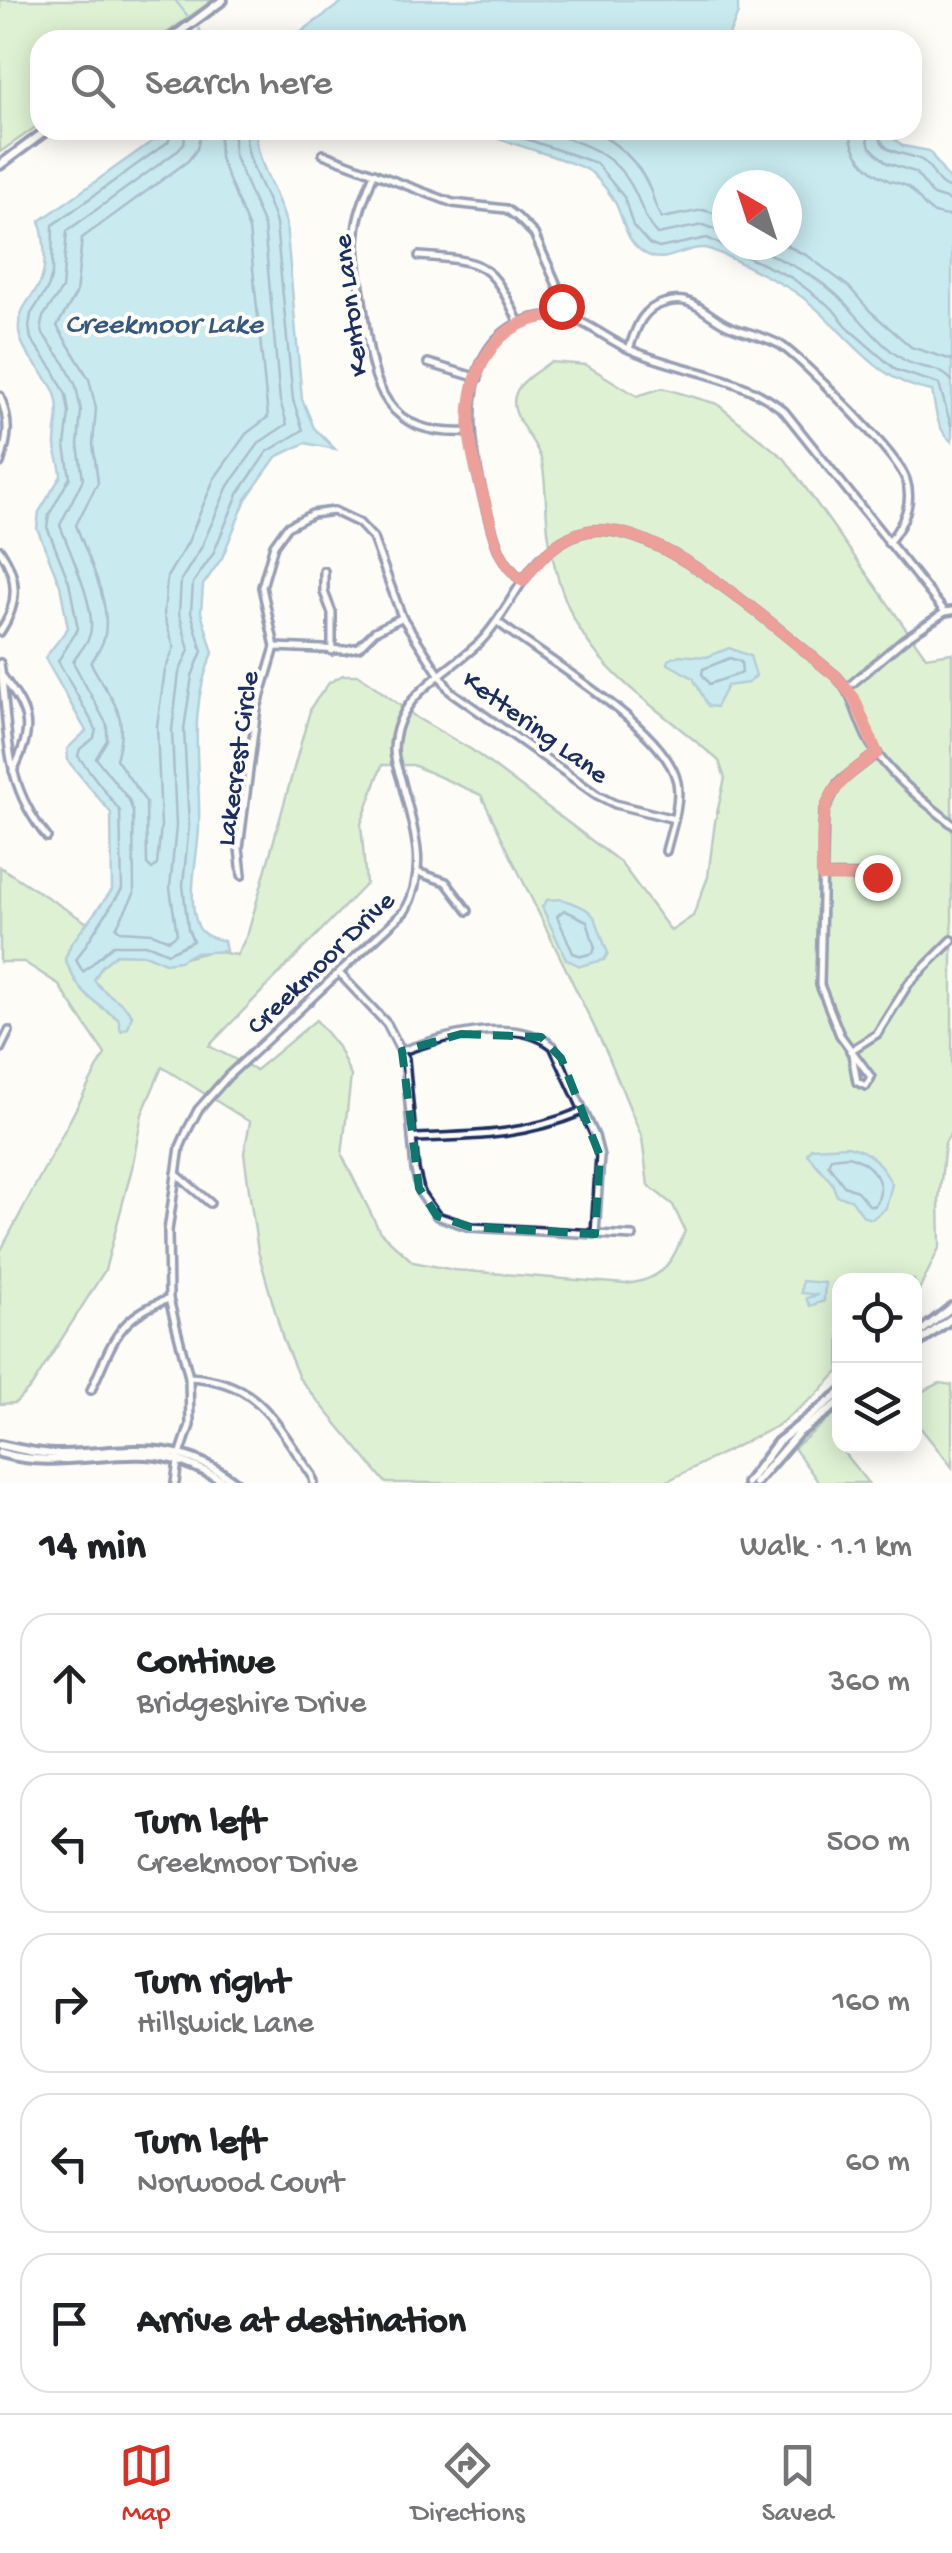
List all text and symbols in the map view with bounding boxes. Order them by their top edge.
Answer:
search box [30,30,922,140]
icon: search [65,58,120,113]
text: Search here [145,63,332,107]
north arrow [712,170,802,260]
street label: Kenton Lane [327,232,378,378]
route start [539,284,585,330]
water label: Creekmoor Lake [65,309,264,344]
street label: Kettering Lane [455,665,614,793]
street label: Lakecrest Circle [211,669,268,848]
route end [855,855,901,901]
street label: Creekmoor Drive [241,885,403,1043]
map controls [832,1273,922,1453]
button: locate [832,1273,922,1363]
button: layers [832,1363,922,1453]
text: 14 min [40,1524,146,1573]
text: Walk · 1.1 km [740,1529,912,1567]
text: Continue [137,1642,275,1686]
icon: ahead [42,1656,97,1711]
text: 360 m [829,1664,910,1702]
text: Bridgeshire Drive [137,1686,366,1724]
text: Turn left [137,1802,265,1846]
icon: left [42,1816,97,1871]
text: 500 m [827,1824,910,1862]
text: Creekmoor Drive [137,1846,358,1884]
text: Turn right [137,1962,289,2006]
icon: right [42,1976,97,2031]
text: 160 m [832,1984,910,2022]
text: Hillswick Lane [137,2006,314,2044]
text: Turn left [137,2122,265,2166]
icon: left [42,2136,97,2191]
text: 60 m [845,2144,910,2182]
text: Norwood Court [137,2166,344,2204]
icon: arrive [42,2296,97,2351]
text: Arrive at destination [137,2301,466,2345]
tab: Map [119,2438,174,2531]
tab: Directions [411,2438,525,2531]
tab: Saved [762,2438,833,2531]

